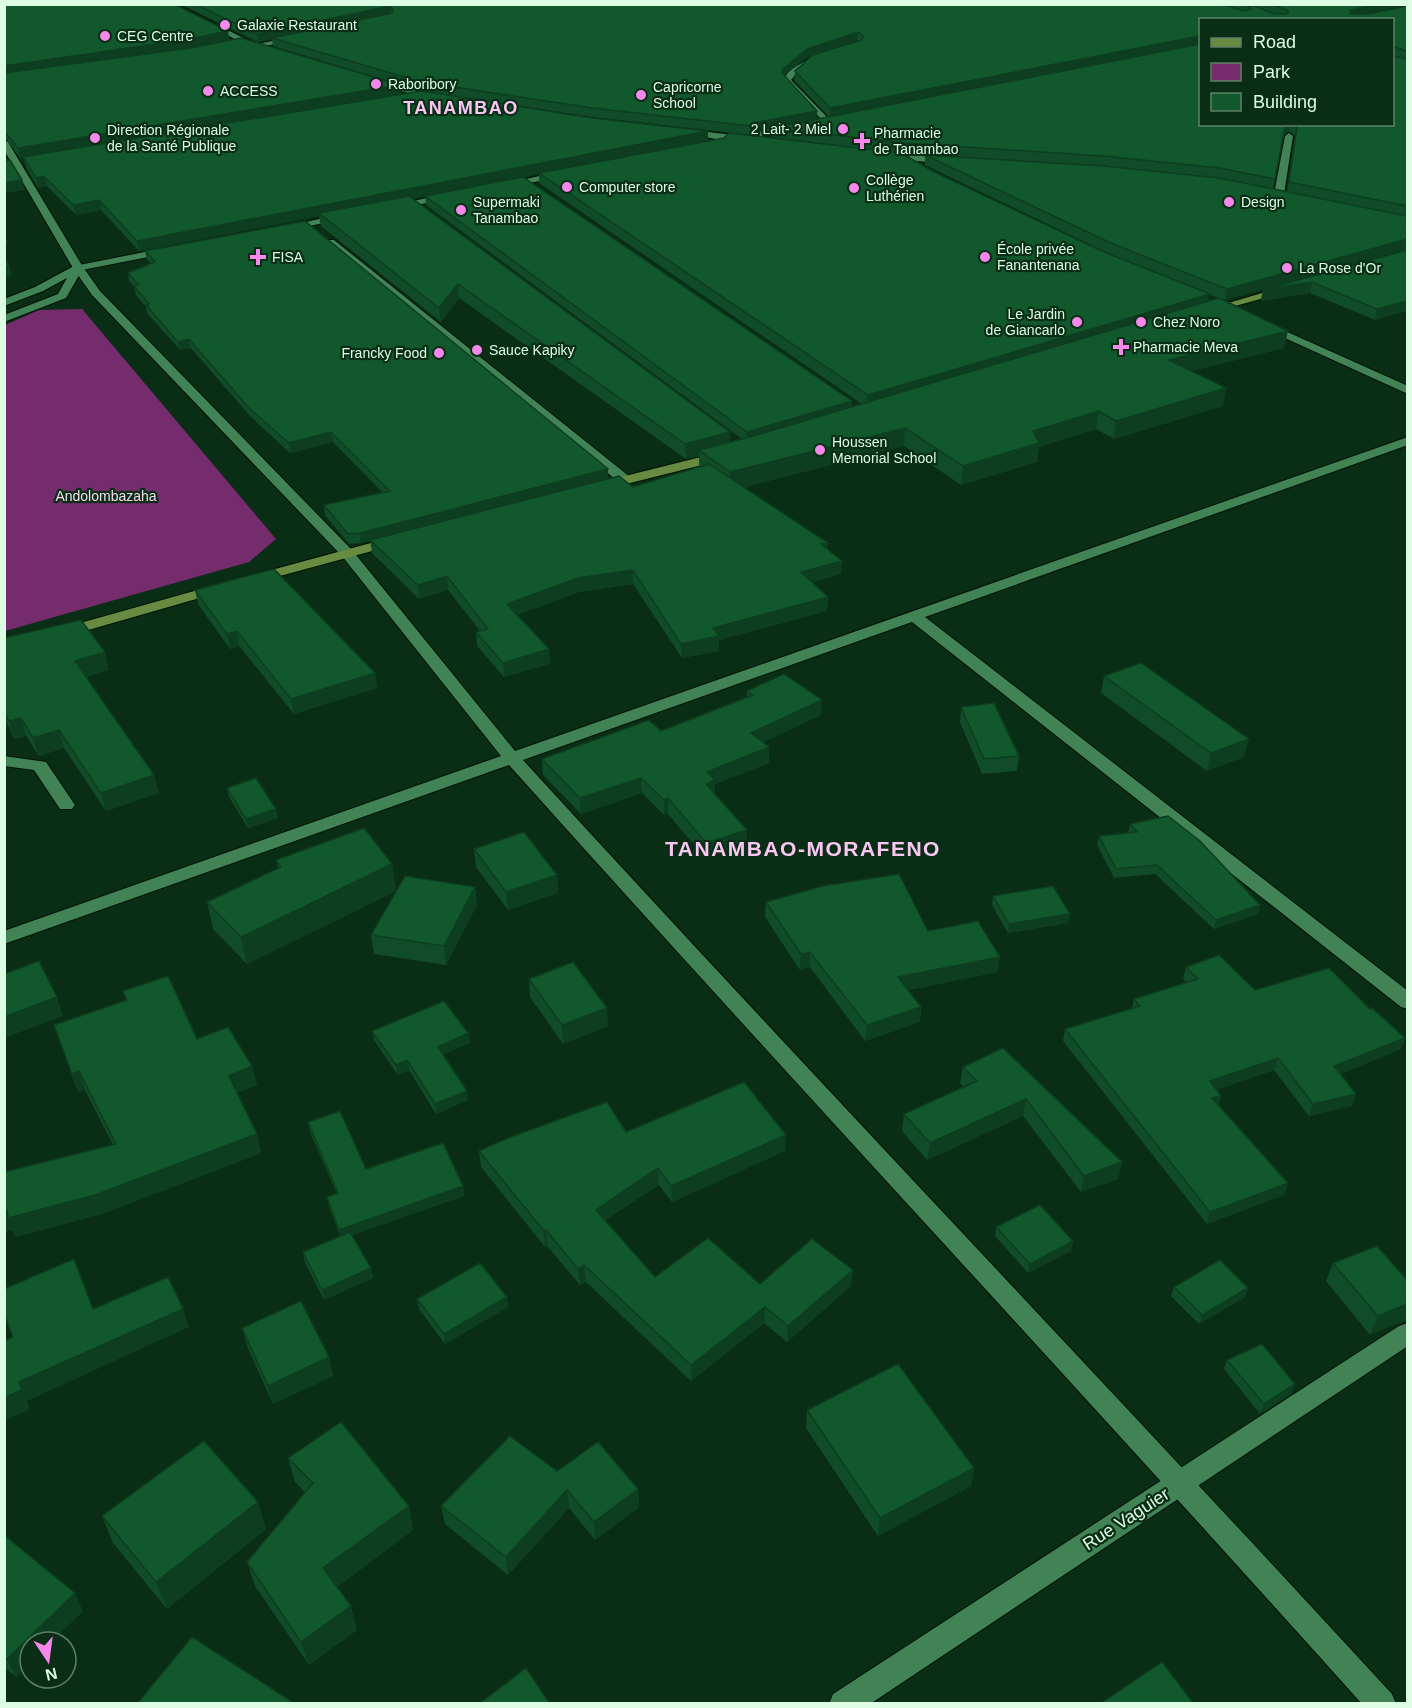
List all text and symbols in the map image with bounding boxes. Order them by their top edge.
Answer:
place label: Galaxie Restaurant [237,17,357,33]
marker: Galaxie Restaurant [218,18,232,32]
legend [1199,18,1394,126]
place label: CEG Centre [117,28,193,44]
marker: CEG Centre [98,29,112,43]
text: Road [1253,32,1296,52]
text: Park [1253,62,1291,82]
place label: Raboribory [388,76,456,92]
marker: Raboribory [369,77,383,91]
place label: Capricorne School [653,79,722,111]
place label: ACCESS [220,83,278,99]
marker: ACCESS [201,84,215,98]
marker: Capricorne School [634,88,648,102]
text: Building [1253,92,1317,112]
district label: TANAMBAO [403,98,519,118]
place label: 2 Lait- 2 Miel [751,121,831,137]
place label: Direction Régionale de la Santé Publique [107,122,236,154]
marker: 2 Lait- 2 Miel [836,122,850,136]
place label: Pharmacie de Tanambao [874,125,959,157]
marker: Direction Régionale de la Santé Publique [88,131,102,145]
marker: Pharmacie de Tanambao [855,134,869,148]
place label: Collège Luthérien [866,172,924,204]
place label: Computer store [579,179,676,195]
marker: Computer store [560,180,574,194]
marker: Collège Luthérien [847,181,861,195]
place label: Supermaki Tanambao [473,194,540,226]
place label: Design [1241,194,1285,210]
marker: Design [1222,195,1236,209]
marker: Supermaki Tanambao [454,203,468,217]
place label: École privée Fanantenana [997,241,1080,273]
marker: FISA [249,248,267,266]
place label: FISA [272,249,304,265]
marker: École privée Fanantenana [978,250,992,264]
place label: La Rose d'Or [1299,260,1381,276]
marker: La Rose d'Or [1280,261,1294,275]
place label: Le Jardin de Giancarlo [986,306,1065,338]
place label: Chez Noro [1153,314,1220,330]
marker: Le Jardin de Giancarlo [1070,315,1084,329]
marker: Chez Noro [1134,315,1148,329]
place label: Pharmacie Meva [1133,339,1238,355]
marker: Pharmacie Meva [1114,340,1128,354]
place label: Sauce Kapiky [489,342,575,358]
marker: Sauce Kapiky [470,343,484,357]
place label: Francky Food [341,345,427,361]
marker: Francky Food [432,346,446,360]
place label: Houssen Memorial School [832,434,936,466]
marker: Houssen Memorial School [813,443,827,457]
park label: Andolombazaha [55,488,157,504]
district label: TANAMBAO-MORAFENO [665,837,941,860]
street label: Rue Vaguier [1079,1484,1173,1554]
north arrow [18,1630,78,1690]
text: N [44,1665,59,1684]

